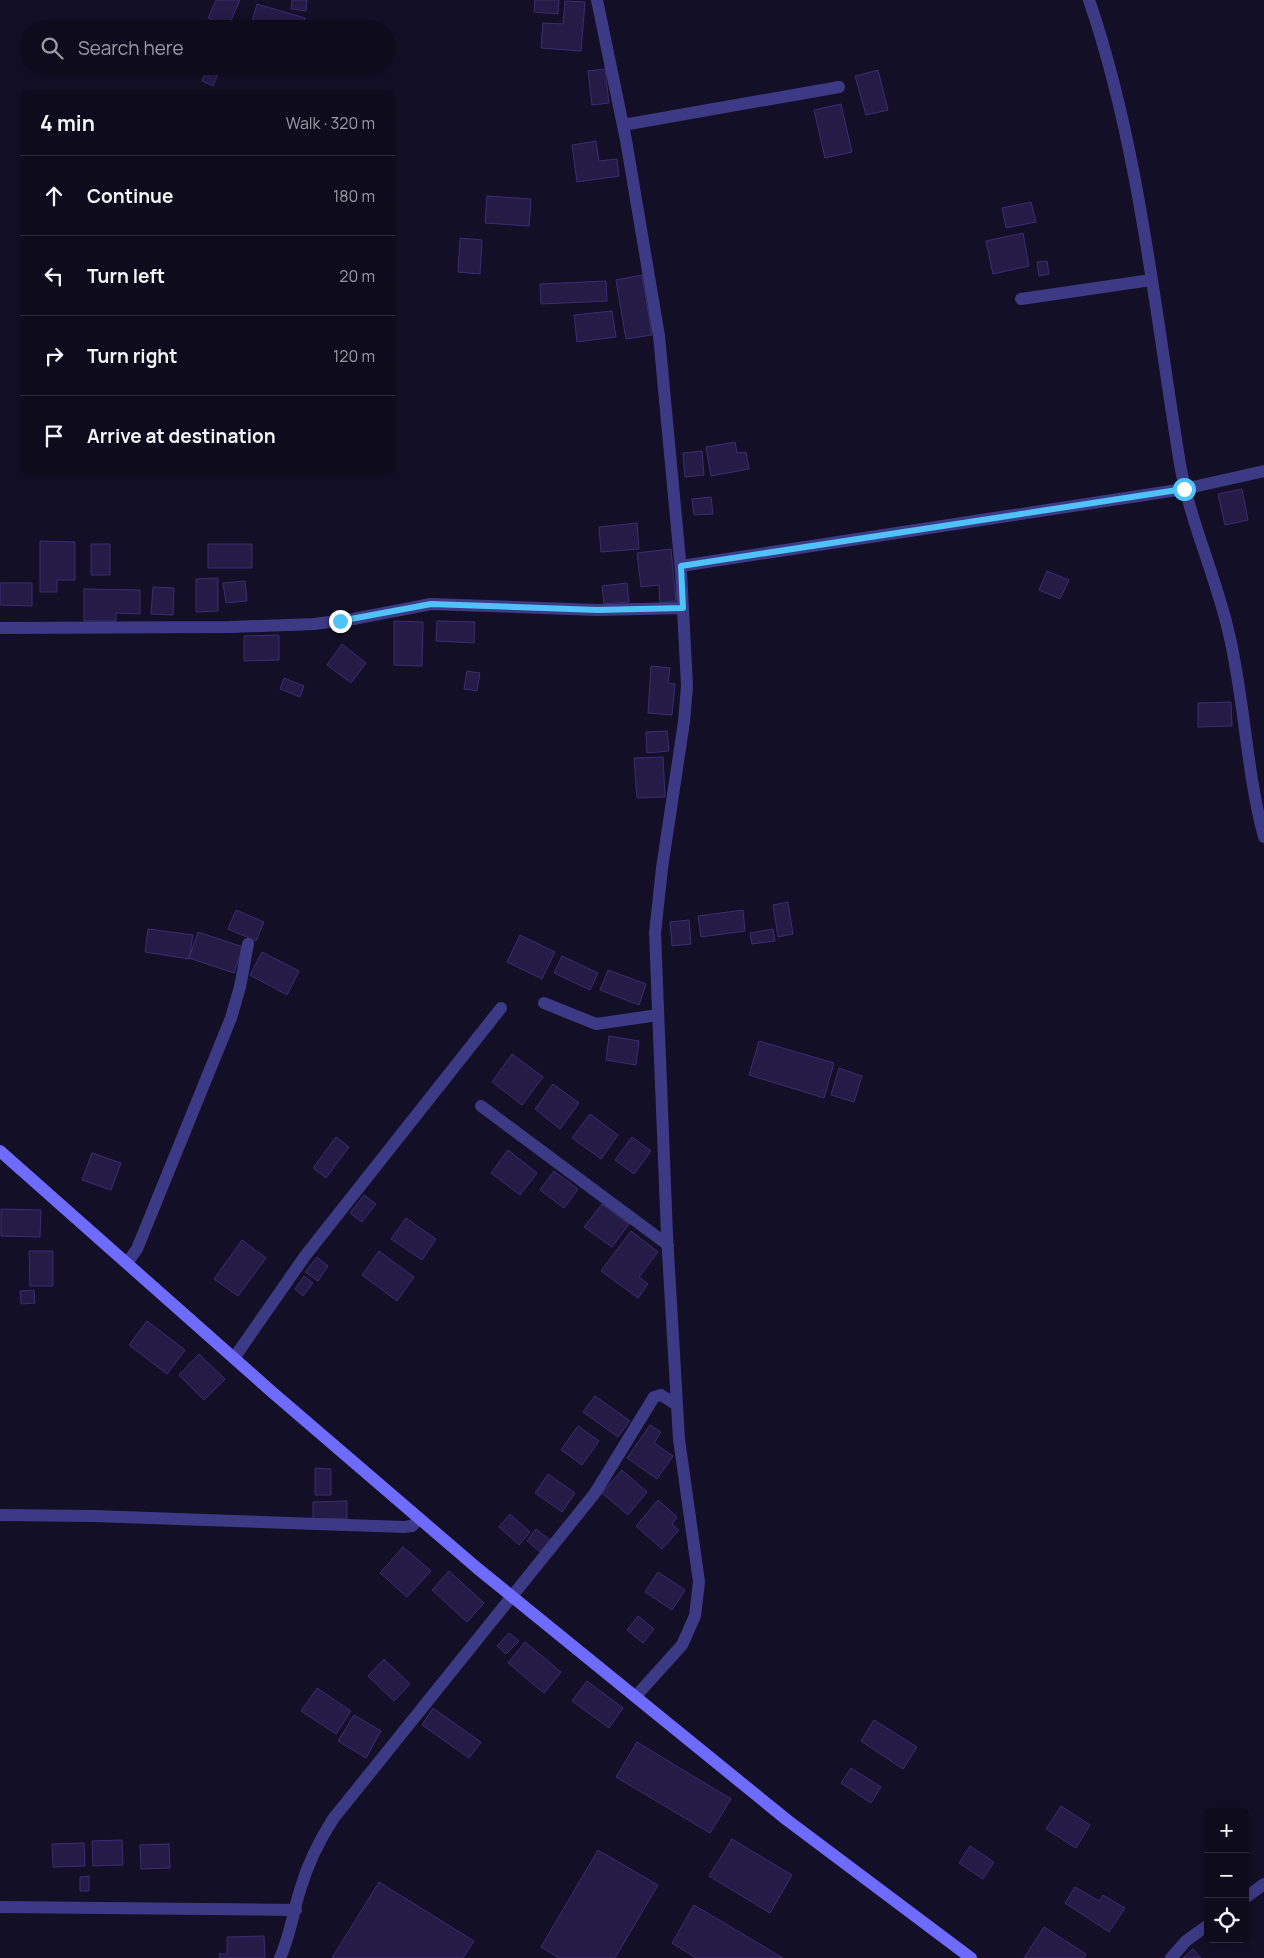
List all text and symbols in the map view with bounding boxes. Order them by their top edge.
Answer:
search box [20,20,395,75]
icon: search [38,34,66,62]
text: Search here [78,35,184,61]
text: 4 min [40,109,95,137]
text: Walk · 320 m [286,112,375,134]
icon: ahead [40,182,68,210]
text: Continue [87,183,173,209]
text: 180 m [333,185,375,207]
icon: left [40,262,68,290]
text: Turn left [87,263,165,289]
text: 20 m [339,265,375,287]
icon: right [40,342,68,370]
text: Turn right [87,343,177,369]
text: 120 m [333,345,375,367]
icon: arrive [40,422,68,450]
text: Arrive at destination [87,423,276,449]
route start [1173,478,1196,501]
route end [329,610,352,633]
map controls [1204,1808,1249,1943]
button: + [1204,1808,1249,1853]
button: − [1204,1853,1249,1898]
button: locate [1204,1898,1249,1943]

